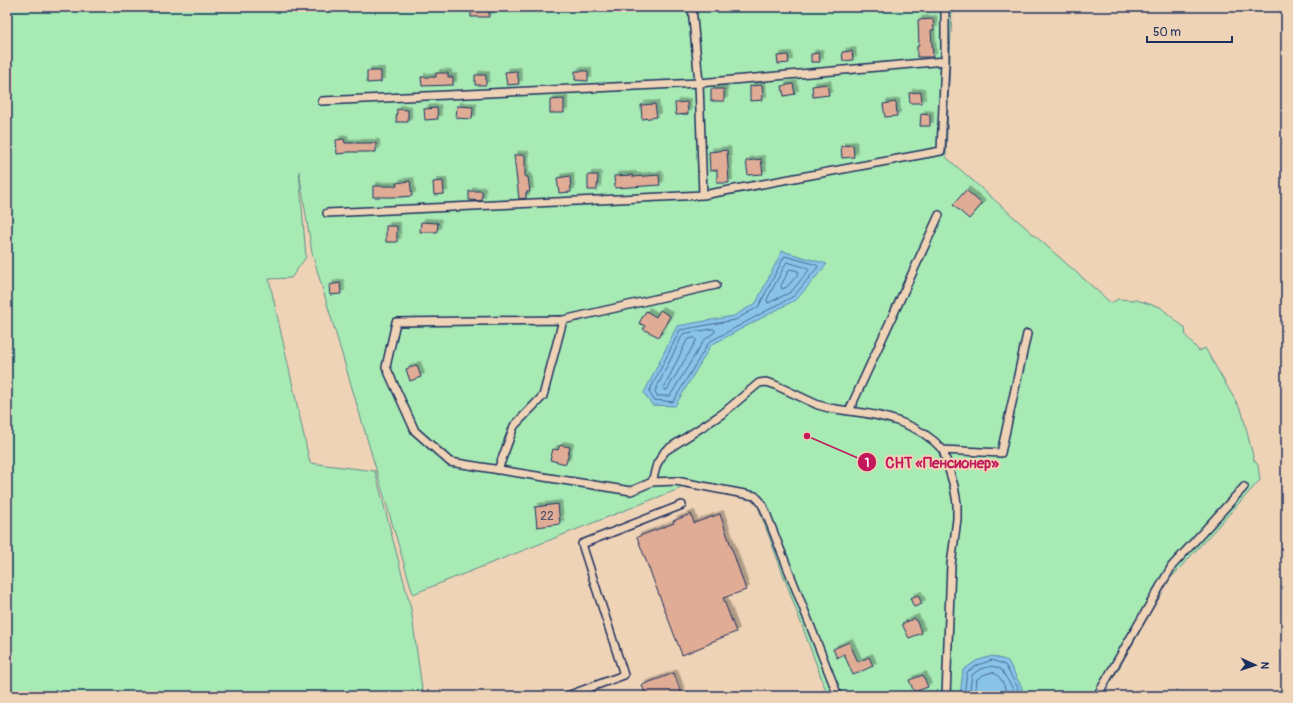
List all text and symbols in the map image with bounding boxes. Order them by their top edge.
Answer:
scale bar [1147,18,1232,44]
text: 50 m [1153,25,1181,40]
callout: СНТ «Пенсионер» [857,449,1007,476]
text: СНТ «Пенсионер» [885,454,999,473]
text: 1 [865,456,869,471]
house number: 22 [540,509,554,524]
north arrow [1235,645,1275,685]
text: N [1258,661,1271,670]

